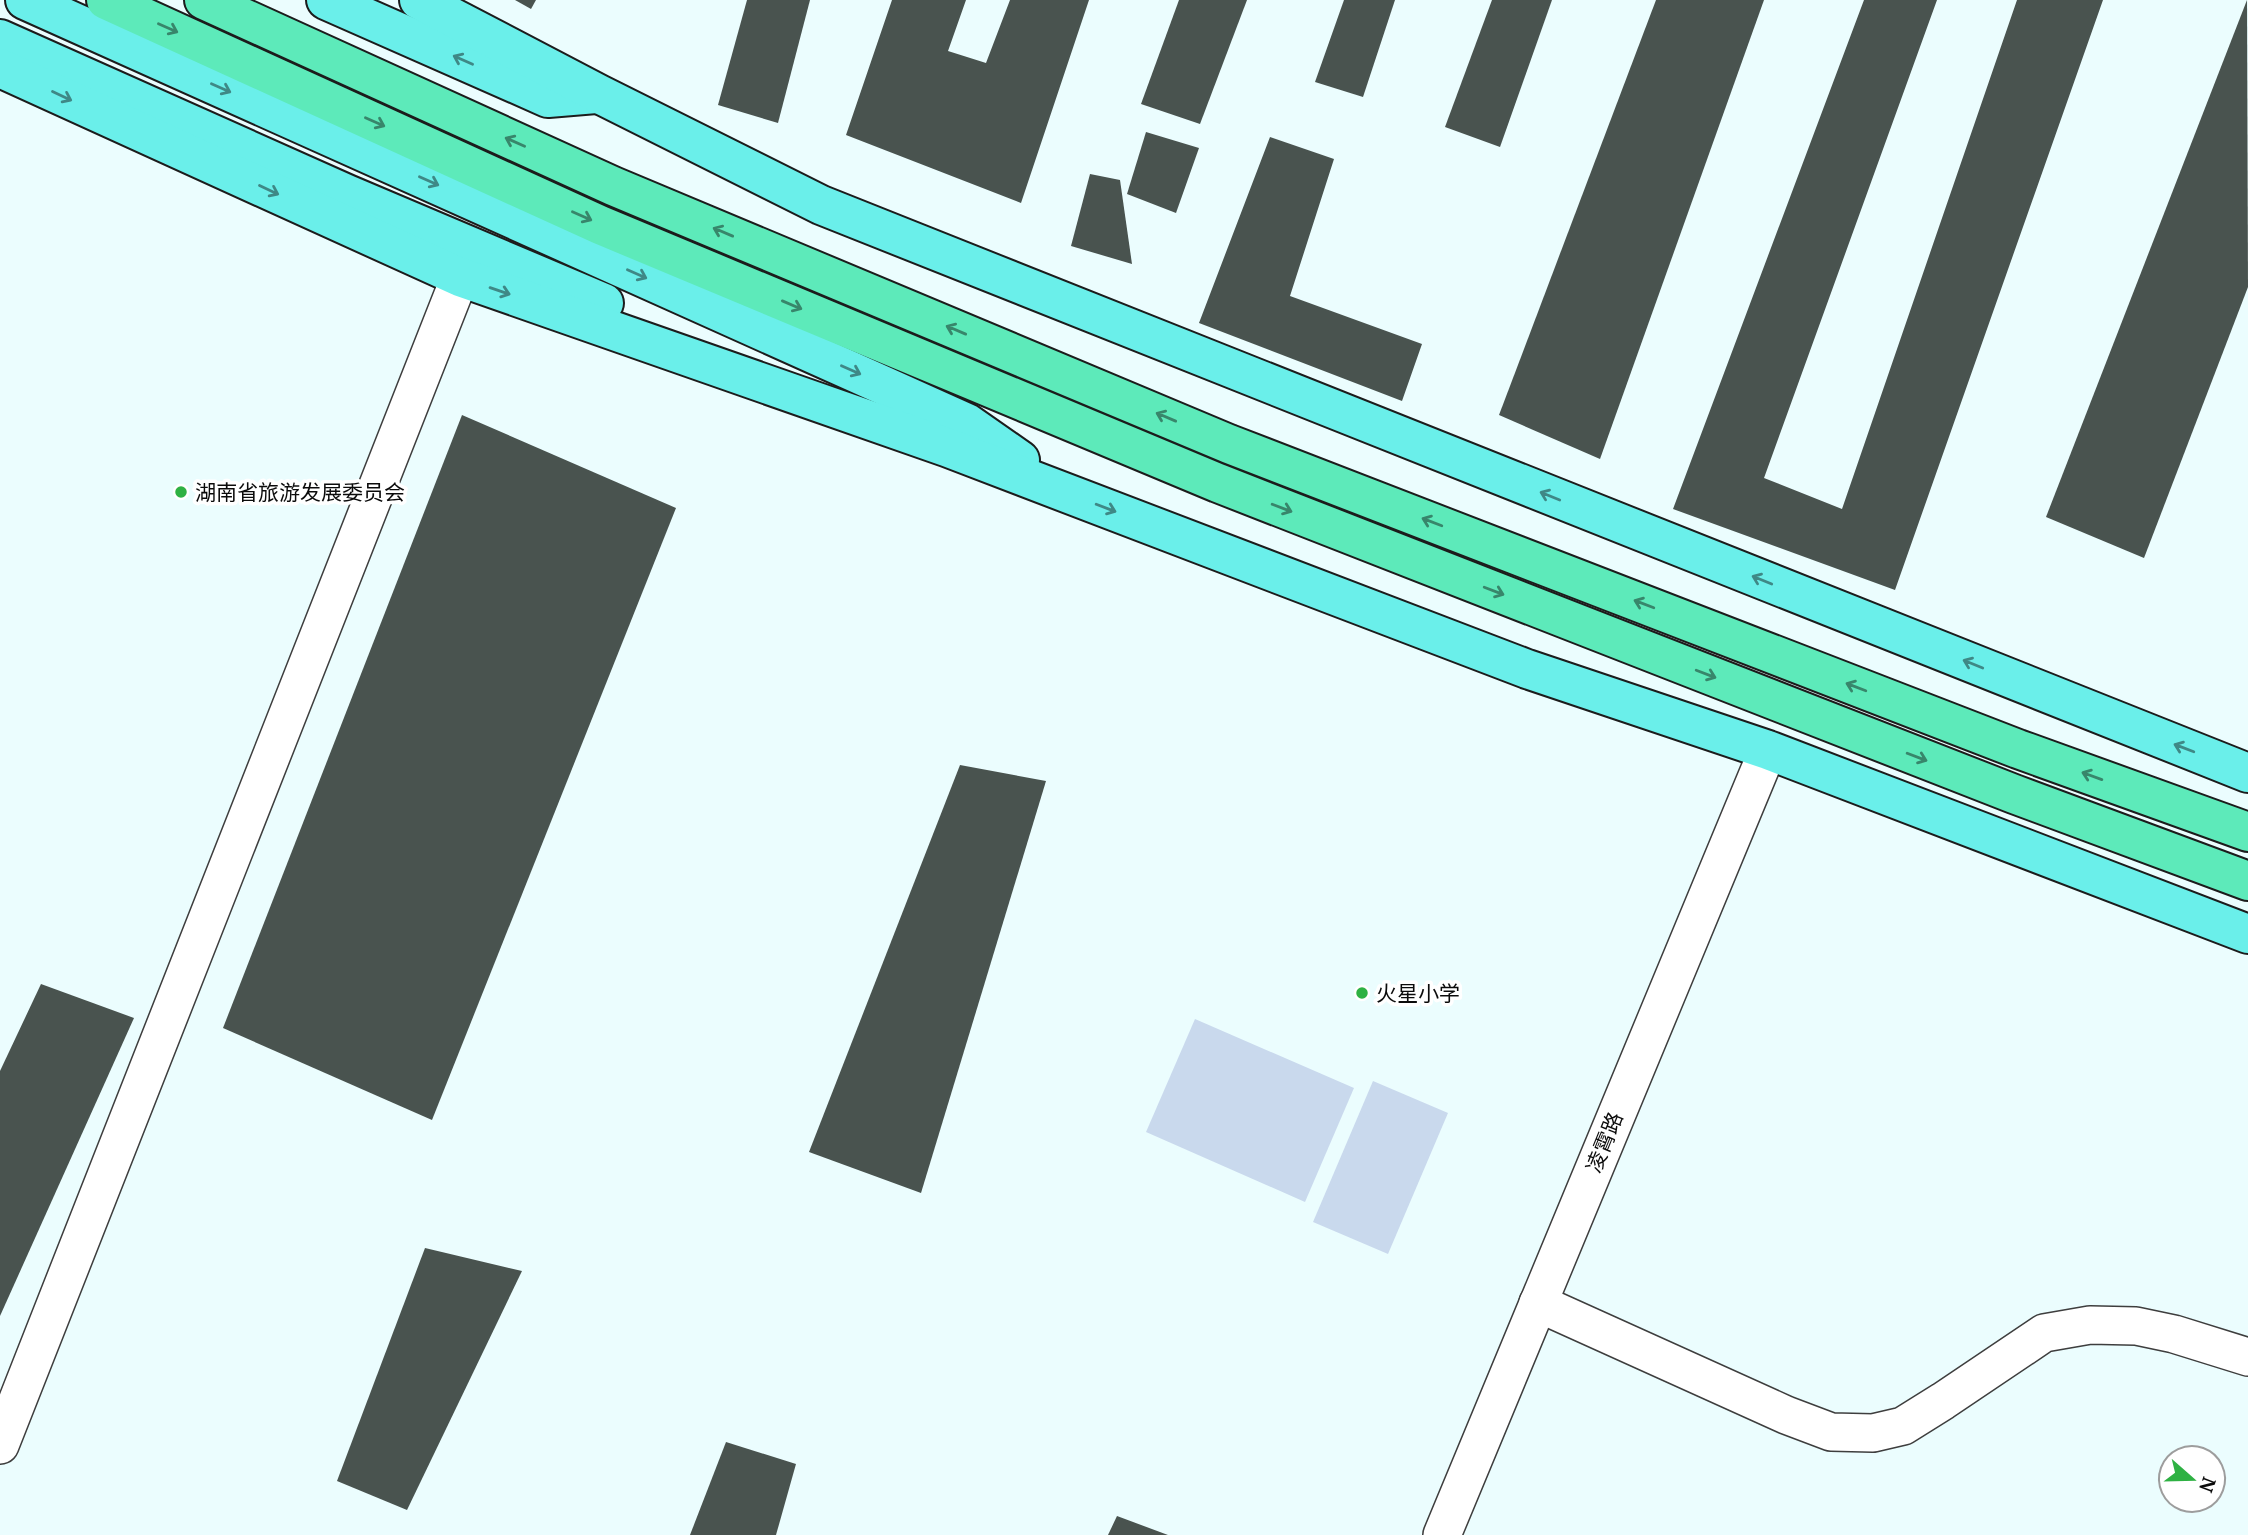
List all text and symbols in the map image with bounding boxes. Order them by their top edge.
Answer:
one-way arrow [156,22,178,35]
one-way arrow [453,53,474,66]
one-way arrow [210,82,232,95]
one-way arrow [51,90,72,103]
one-way arrow [364,116,385,129]
one-way arrow [505,134,526,148]
one-way arrow [418,175,439,188]
one-way arrow [258,184,279,198]
one-way arrow [571,210,592,223]
one-way arrow [713,225,735,238]
one-way arrow [626,268,647,281]
one-way arrow [488,286,510,298]
one-way arrow [780,299,802,312]
one-way arrow [946,322,967,335]
one-way arrow [839,364,861,377]
one-way arrow [1155,410,1177,423]
place label: 湖南省旅游发展委员会 [195,478,405,506]
marker: 湖南省旅游发展委员会 [173,484,189,500]
one-way arrow [1540,488,1562,501]
one-way arrow [1095,502,1117,515]
one-way arrow [1271,502,1292,515]
one-way arrow [1421,515,1443,528]
one-way arrow [1751,573,1773,586]
one-way arrow [1482,585,1504,598]
one-way arrow [1633,597,1655,610]
one-way arrow [1963,657,1984,670]
one-way arrow [1694,668,1716,681]
one-way arrow [1845,679,1867,692]
one-way arrow [2174,741,2196,754]
one-way arrow [1906,751,1928,764]
one-way arrow [2081,769,2103,781]
place label: 火星小学 [1376,979,1460,1007]
marker: 火星小学 [1354,985,1370,1001]
street label: 凌霄路 [1579,1108,1629,1176]
north arrow [2157,1444,2227,1514]
text: N [2194,1474,2223,1497]

